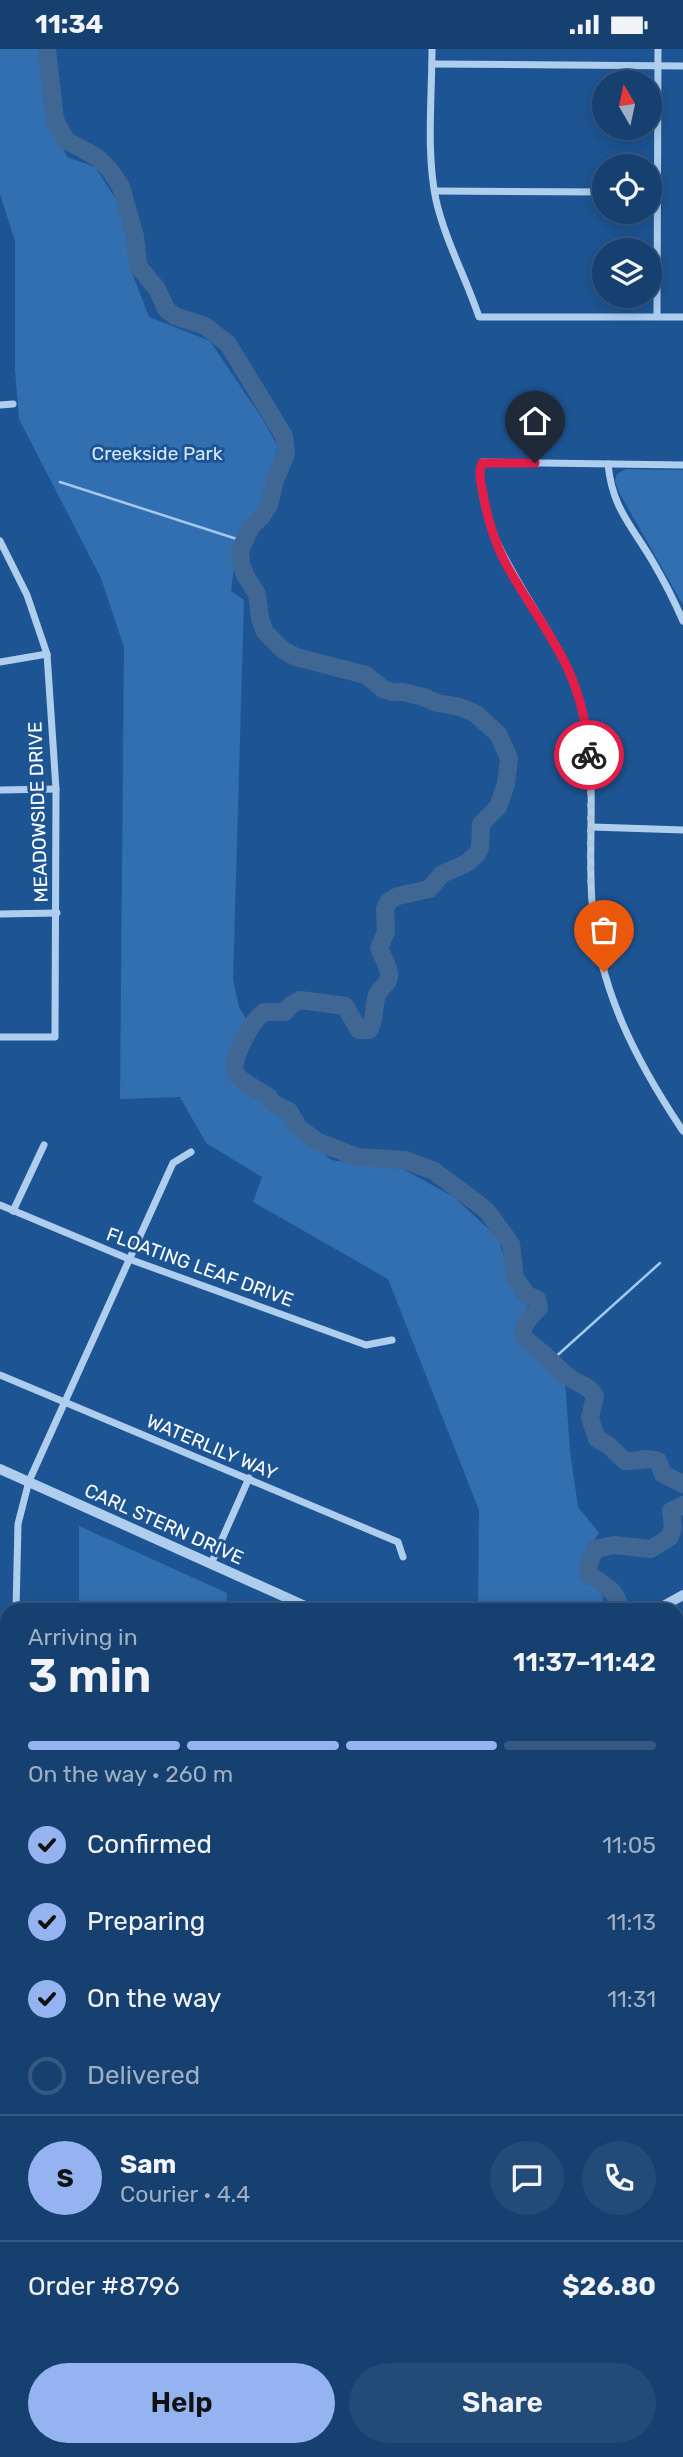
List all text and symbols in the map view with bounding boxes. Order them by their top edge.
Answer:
text: 11:34 [35,9,103,40]
north arrow [592,70,662,140]
map controls [592,70,662,308]
button: locate [592,154,662,224]
button: layers [592,238,662,308]
pin [505,391,565,463]
icon: home [516,402,554,440]
park label: Creekside Park [91,442,223,465]
courier [554,720,624,790]
street label: MEADOWSIDE DRIVE [23,721,53,903]
icon: bike [570,736,608,774]
pin [574,900,634,972]
icon: bag [585,911,623,949]
street label: FLOATING LEAF DRIVE [103,1222,297,1312]
street label: WATERLILY WAY [143,1409,281,1485]
street label: CARL STERN DRIVE [81,1479,247,1569]
text: Arriving in [28,1623,138,1651]
text: 11:37–11:42 [513,1647,656,1678]
text: 3 min [28,1649,151,1704]
text: On the way · 260 m [28,1760,233,1788]
icon: check [28,1826,66,1864]
text: Confirmed [87,1829,212,1860]
text: 11:05 [602,1831,656,1859]
icon: check [28,1903,66,1941]
text: Preparing [87,1906,205,1937]
text: 11:13 [607,1908,656,1936]
icon: check [28,1980,66,2018]
text: On the way [87,1983,221,2014]
text: 11:31 [607,1985,656,2013]
text: Delivered [87,2060,200,2091]
button: chat [490,2141,564,2215]
button: phone [582,2141,656,2215]
text: Sam [120,2149,176,2180]
text: S [56,2163,74,2194]
text: Courier · 4.4 [120,2180,250,2208]
text: Order #8796 [28,2271,180,2302]
text: $26.80 [562,2271,656,2302]
button: Help [28,2363,335,2443]
button: Share [349,2363,656,2443]

